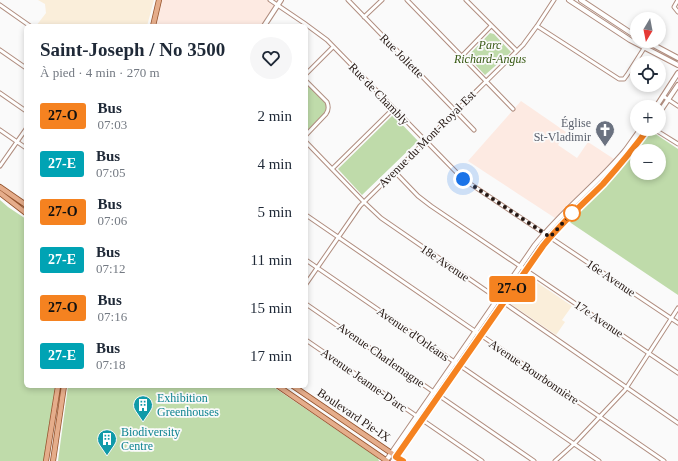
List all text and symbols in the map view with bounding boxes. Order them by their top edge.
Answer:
north arrow [630,12,666,48]
map controls [630,12,666,180]
street label: Rue Joliette [377,31,427,81]
button: heart [250,37,292,79]
park label: Parc Richard-Angus [453,38,526,66]
text: Saint-Joseph / No 3500 [40,39,225,60]
button: locate [630,56,666,92]
street label: Rue de Chambly [346,60,412,128]
text: À pied · 4 min · 270 m [40,65,160,80]
street label: Avenue du Mont-Royal Est [376,87,479,190]
text: Bus [98,100,122,116]
button: + [630,100,666,136]
text: 27-O [48,108,78,123]
text: 2 min [257,108,292,124]
place label: Église St-Vladimir [534,116,591,144]
text: 07:03 [98,117,127,132]
church icon: Église St-Vladimir [594,119,616,147]
button: − [630,144,666,180]
text: Bus [96,148,120,164]
text: 27-E [48,156,76,171]
text: 4 min [257,156,292,172]
text: 07:05 [96,165,126,180]
your location [453,169,473,189]
text: Bus [98,196,122,212]
text: 27-O [48,204,78,219]
text: 5 min [257,204,292,220]
unlabelled marker [563,204,581,222]
text: 07:06 [98,213,127,228]
street label: 18e Avenue [418,242,472,284]
text: Bus [96,244,120,260]
text: 27-E [48,252,76,267]
text: 11 min [250,252,292,268]
street label: 16e Avenue [584,257,638,299]
text: 07:12 [96,261,126,276]
line badge: 27-O [484,276,540,302]
text: 27-O [497,281,527,296]
text: Bus [98,292,122,308]
street label: 17e Avenue [572,298,626,340]
text: 27-O [48,300,78,315]
text: 15 min [250,300,292,316]
street label: Avenue d'Orléans [374,304,452,364]
text: 07:16 [98,309,127,324]
street label: Avenue Charlemagne [335,320,427,390]
street label: Avenue Bourbonnière [486,337,582,407]
text: Bus [96,340,120,356]
street label: Avenue Jeanne-D'arc [318,345,410,415]
text: 27-E [48,348,76,363]
text: 17 min [250,348,292,364]
text: 07:18 [96,357,126,372]
street label: Boulevard Pie-IX [315,385,393,445]
place label: Exhibition Greenhouses [157,391,219,419]
building icon: Exhibition Greenhouses [132,394,154,422]
place label: Biodiversity Centre [121,425,180,453]
building icon: Biodiversity Centre [96,428,118,456]

